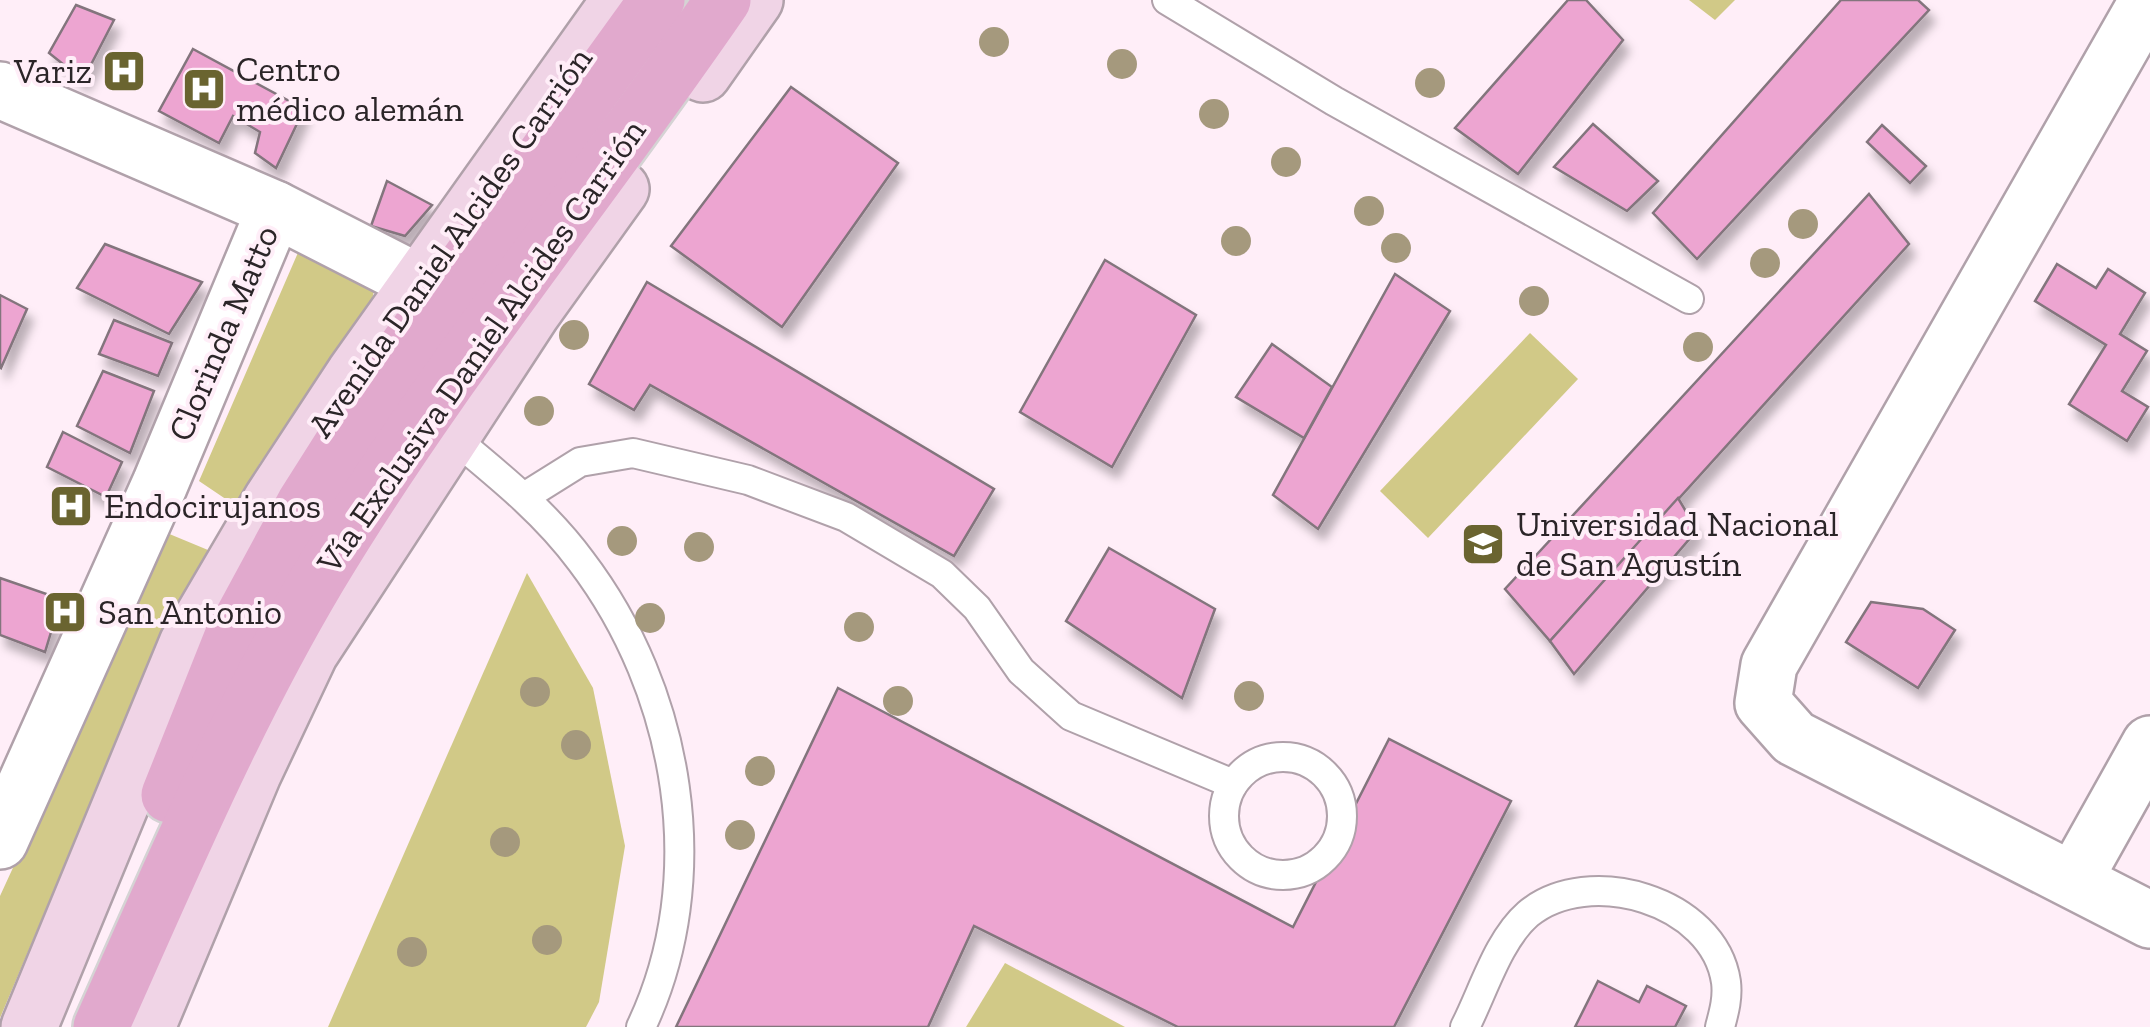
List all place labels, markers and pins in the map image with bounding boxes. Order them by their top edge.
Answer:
hospital icon: Variz [101,48,147,94]
place label: Centro médico alemán [236,48,464,130]
place label: Variz [13,50,92,92]
hospital icon: Centro médico alemán [181,66,227,112]
hospital icon: Endocirujanos [48,483,94,529]
place label: Endocirujanos [104,485,321,527]
place label: Universidad Nacional de San Agustín [1516,503,1839,585]
school or university icon: Universidad Nacional de San Agustín [1460,521,1506,567]
hospital icon: San Antonio [42,589,88,635]
place label: San Antonio [98,591,282,633]

